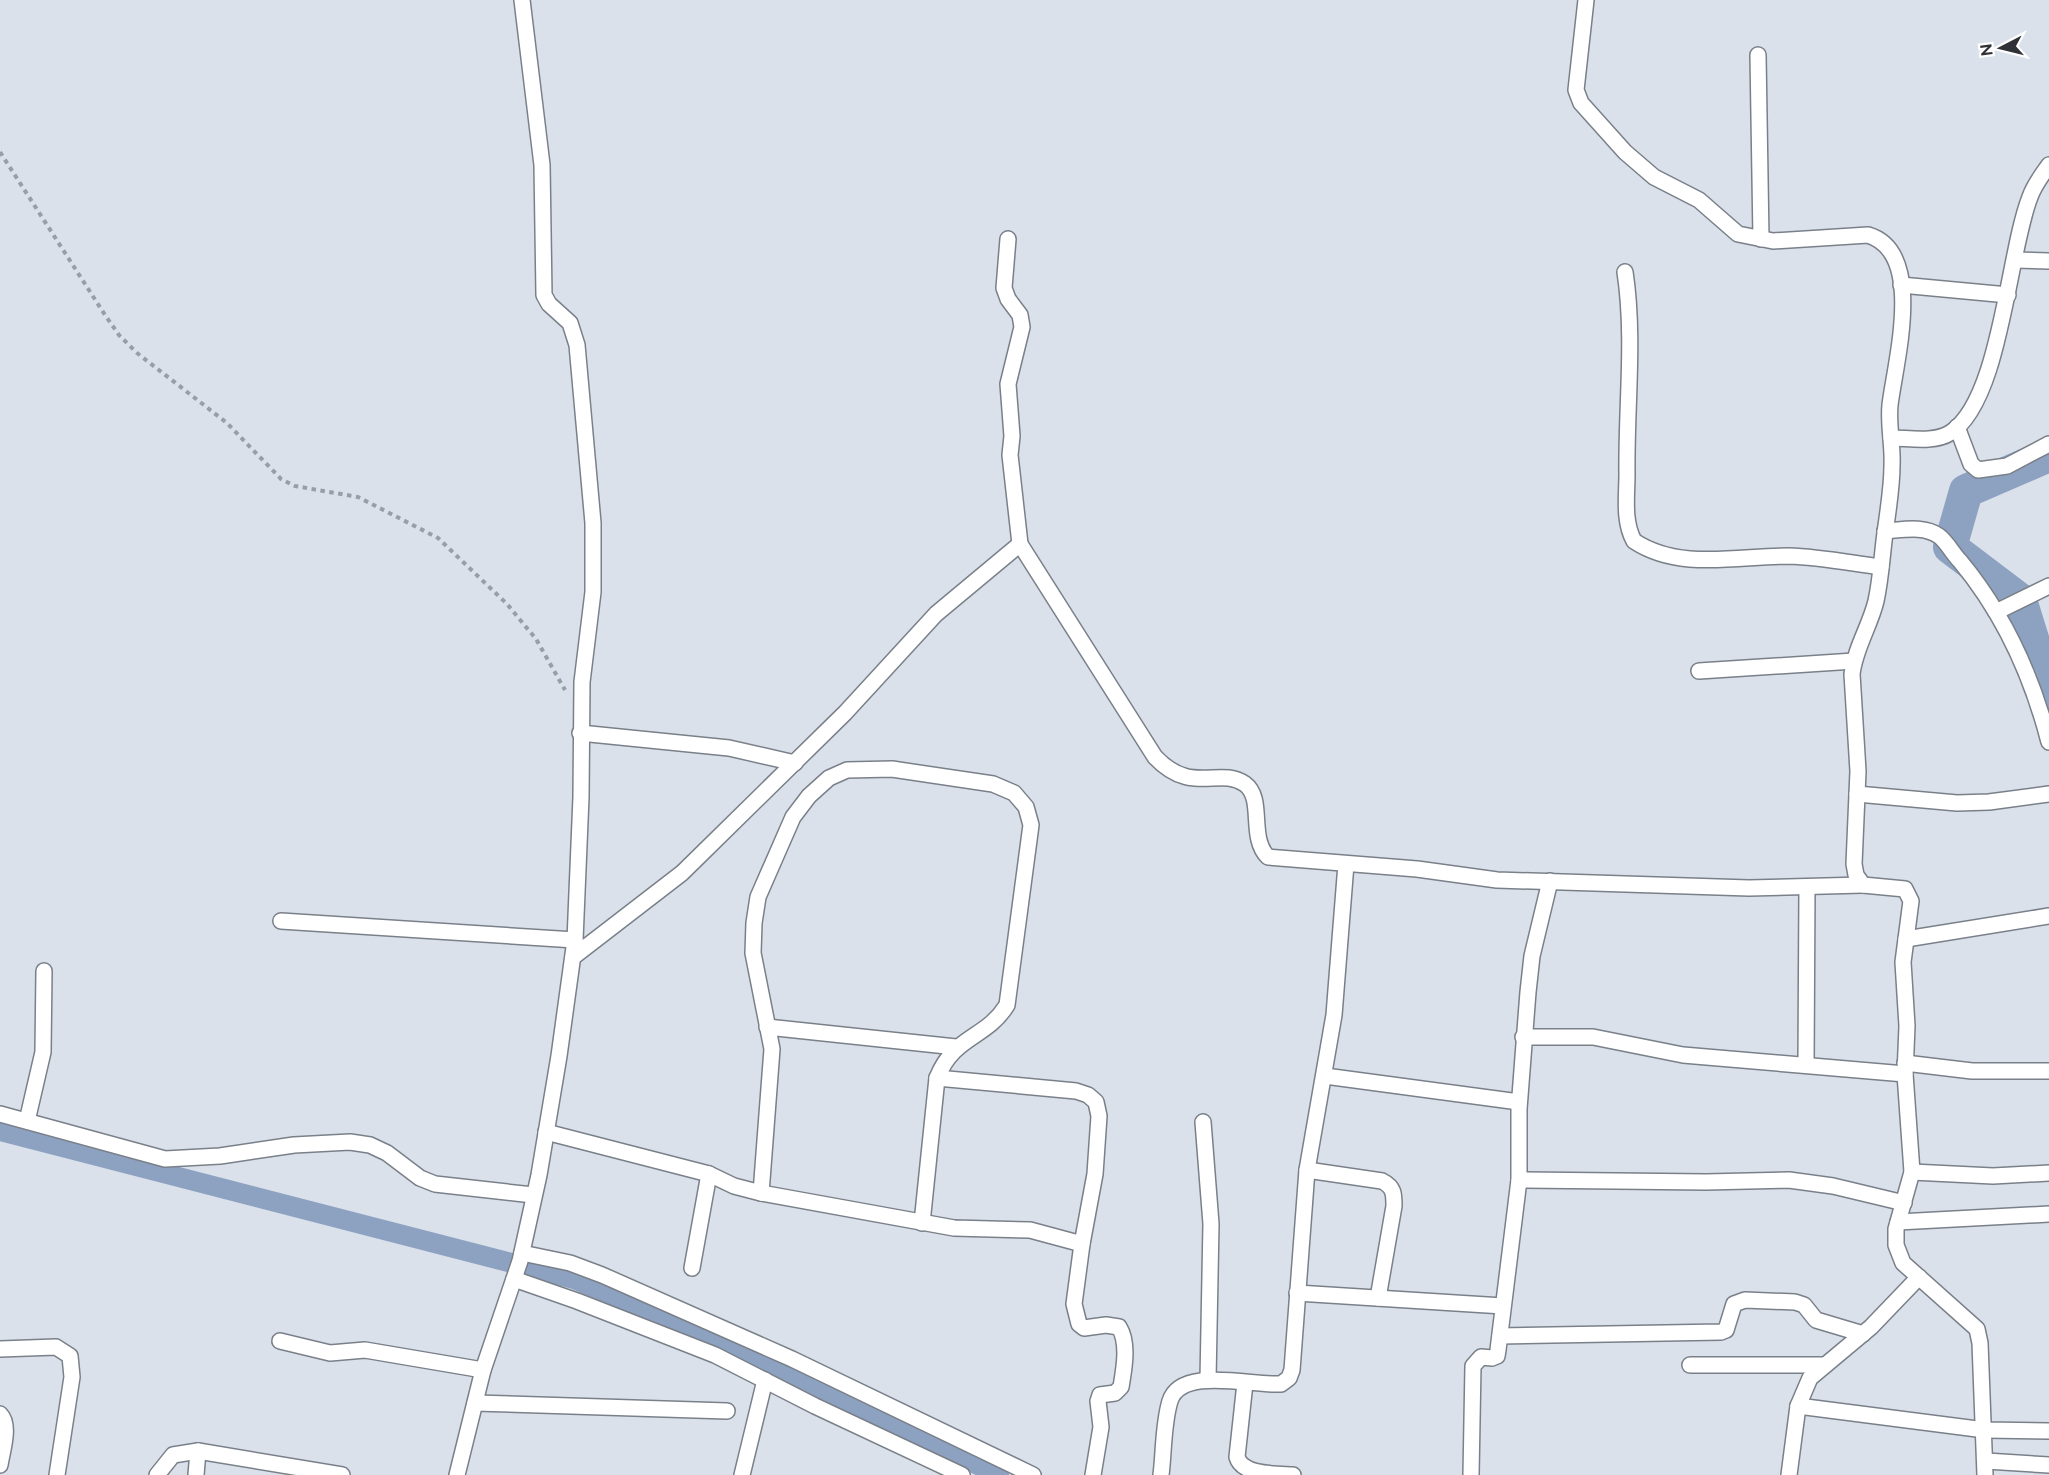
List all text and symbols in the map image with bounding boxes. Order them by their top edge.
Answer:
north arrow [1971,18,2031,78]
text: N [1976,43,1997,57]

